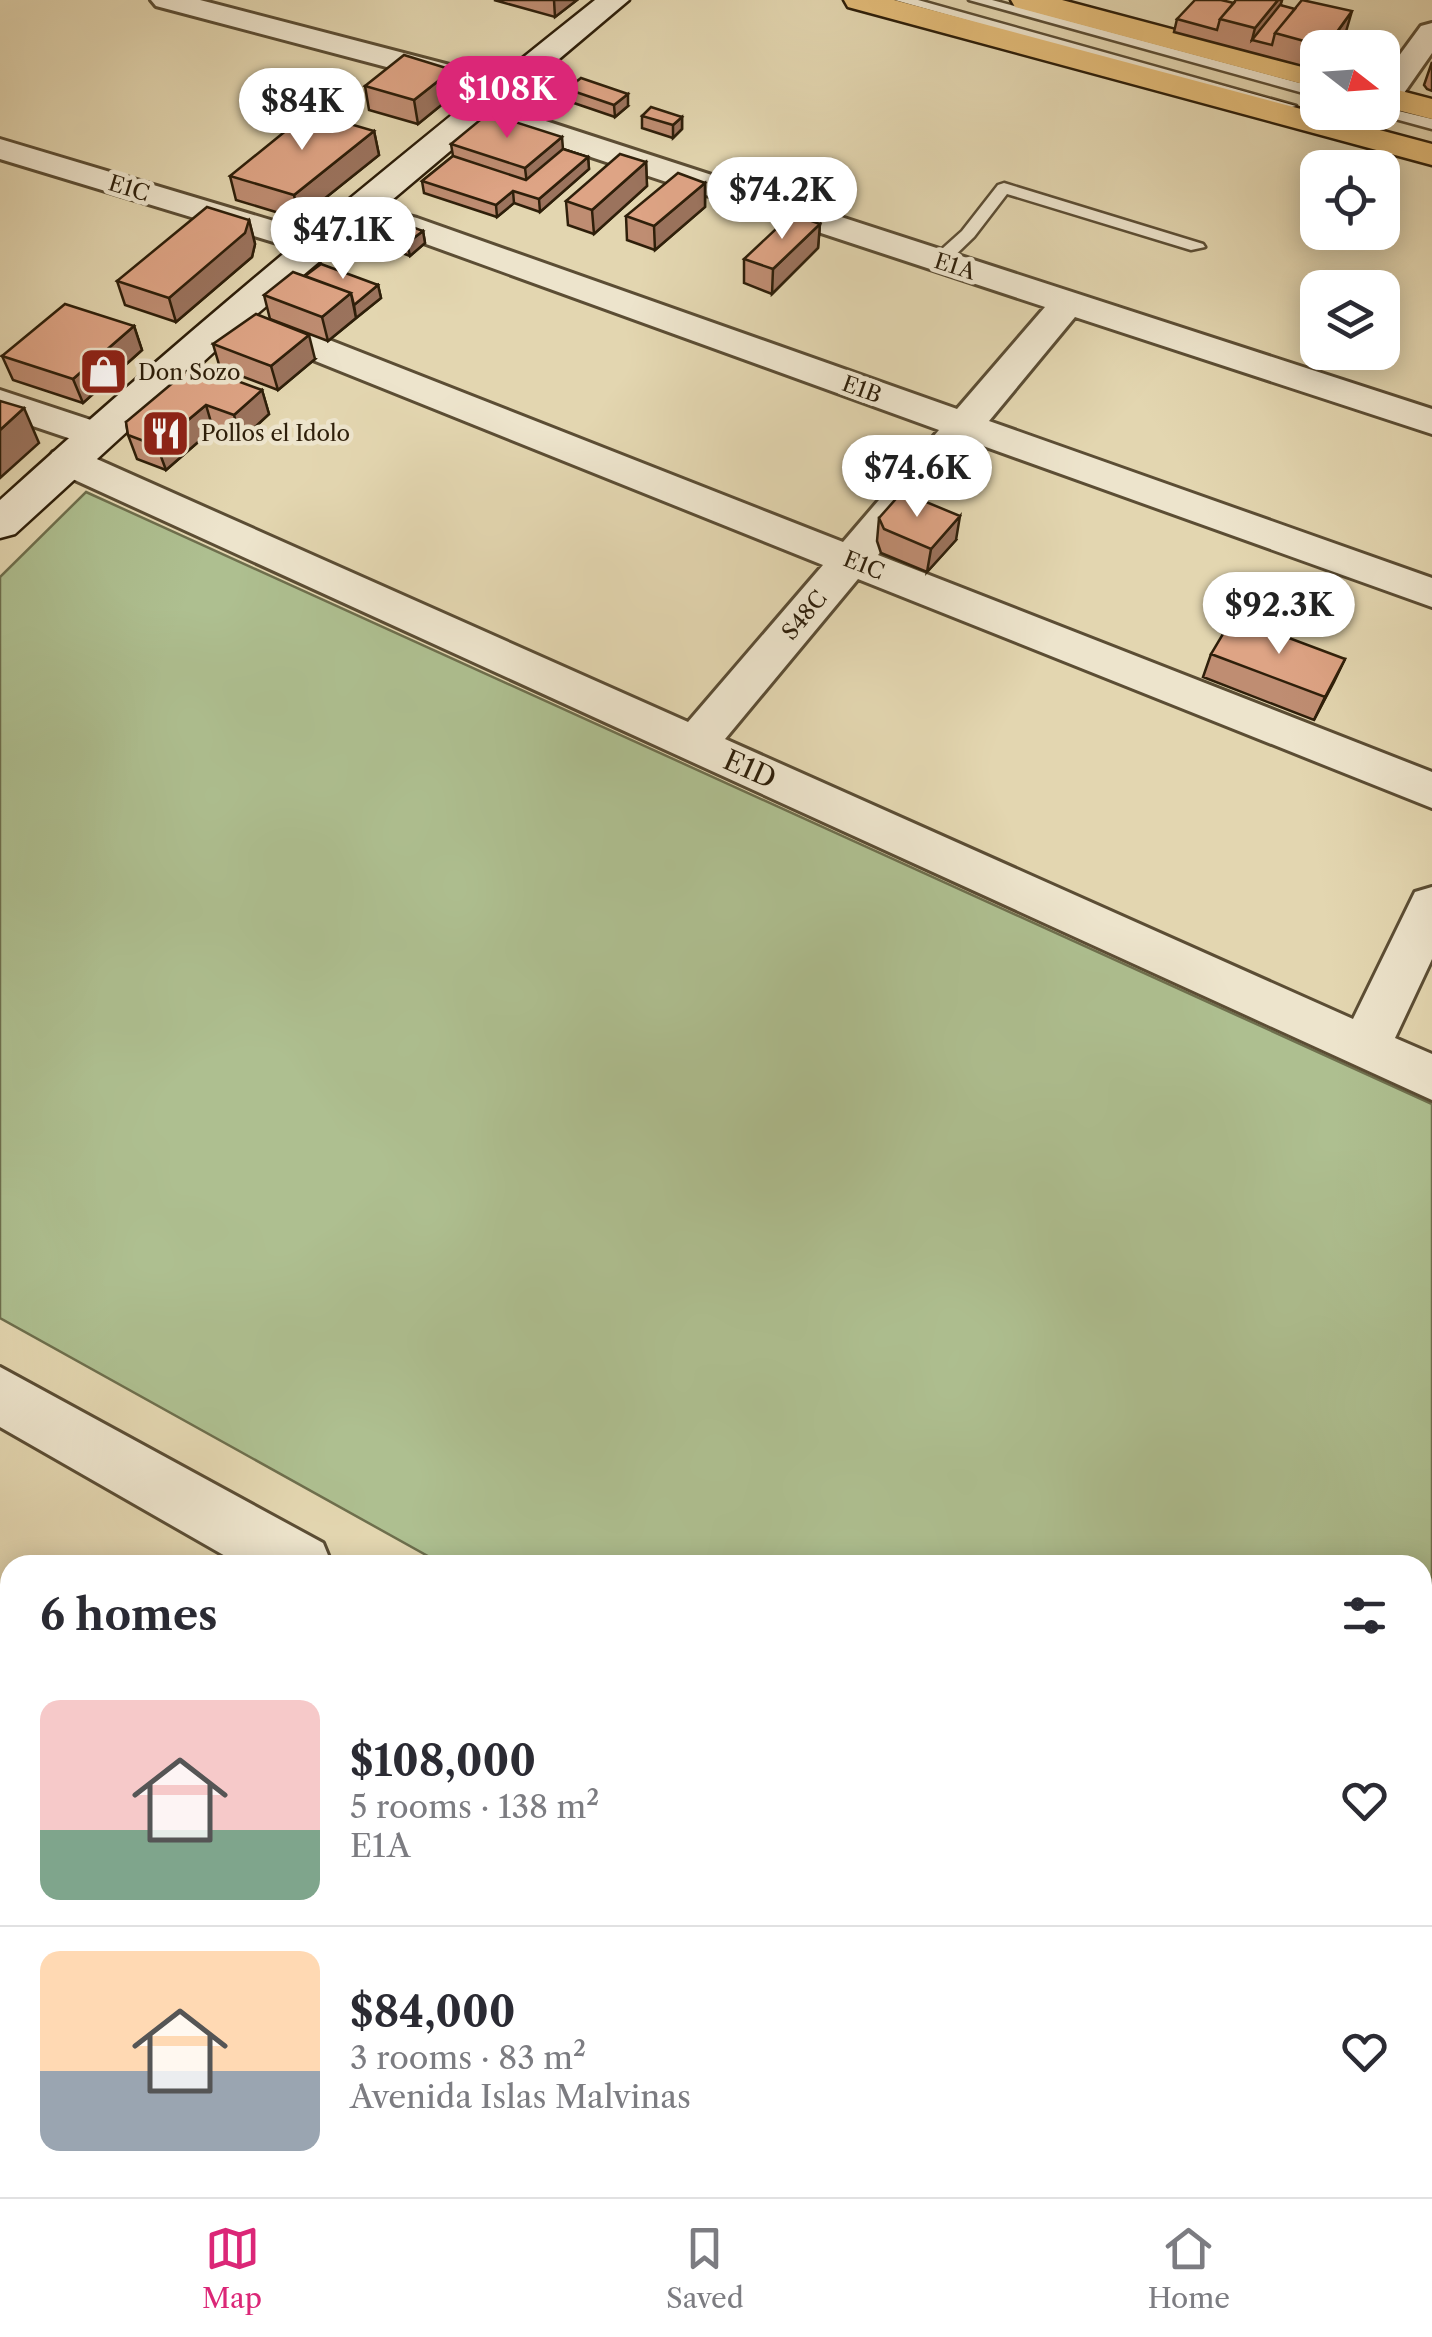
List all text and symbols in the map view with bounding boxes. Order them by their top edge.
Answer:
north arrow [1300,30,1400,130]
map controls [1300,30,1400,370]
pin: $108K [437,56,577,141]
pin: $84K [243,68,361,153]
text: $108K [458,69,556,108]
text: $84K [261,81,343,120]
button: locate [1300,150,1400,250]
pin: $74.2K [701,157,863,242]
street label: E1C [105,170,153,207]
text: $74.2K [729,170,835,209]
pin: $47.1K [262,197,424,282]
text: $47.1K [293,210,393,249]
street label: E1A [931,247,980,286]
button: layers [1300,270,1400,370]
shop icon: Don Sozo [77,346,129,398]
place label: Don Sozo [138,359,240,386]
street label: E1B [839,370,885,409]
restaurant icon: Pollos el Idolo [140,407,192,459]
place label: Pollos el Idolo [201,420,350,447]
pin: $74.6K [836,435,998,520]
text: $74.6K [864,448,970,487]
street label: E1C [840,545,888,586]
pin: $92.3K [1198,572,1360,657]
street label: S48C [776,585,833,645]
text: $92.3K [1225,585,1333,624]
street label: E1D [719,743,781,795]
icon: filters [1337,1588,1392,1643]
text: 6 homes [40,1589,218,1641]
text: $108,000 [350,1735,536,1787]
icon: home [120,1740,240,1860]
icon: heart [1337,1773,1392,1828]
text: 5 rooms · 138 m² [350,1787,599,1826]
text: E1A [350,1826,411,1865]
text: $84,000 [350,1986,516,2038]
icon: home [120,1991,240,2111]
icon: heart [1337,2024,1392,2079]
text: 3 rooms · 83 m² [350,2038,586,2077]
text: Avenida Islas Malvinas [350,2077,691,2116]
tab: Map [202,2221,262,2315]
tab: Saved [666,2221,744,2315]
tab: Home [1148,2221,1230,2315]

